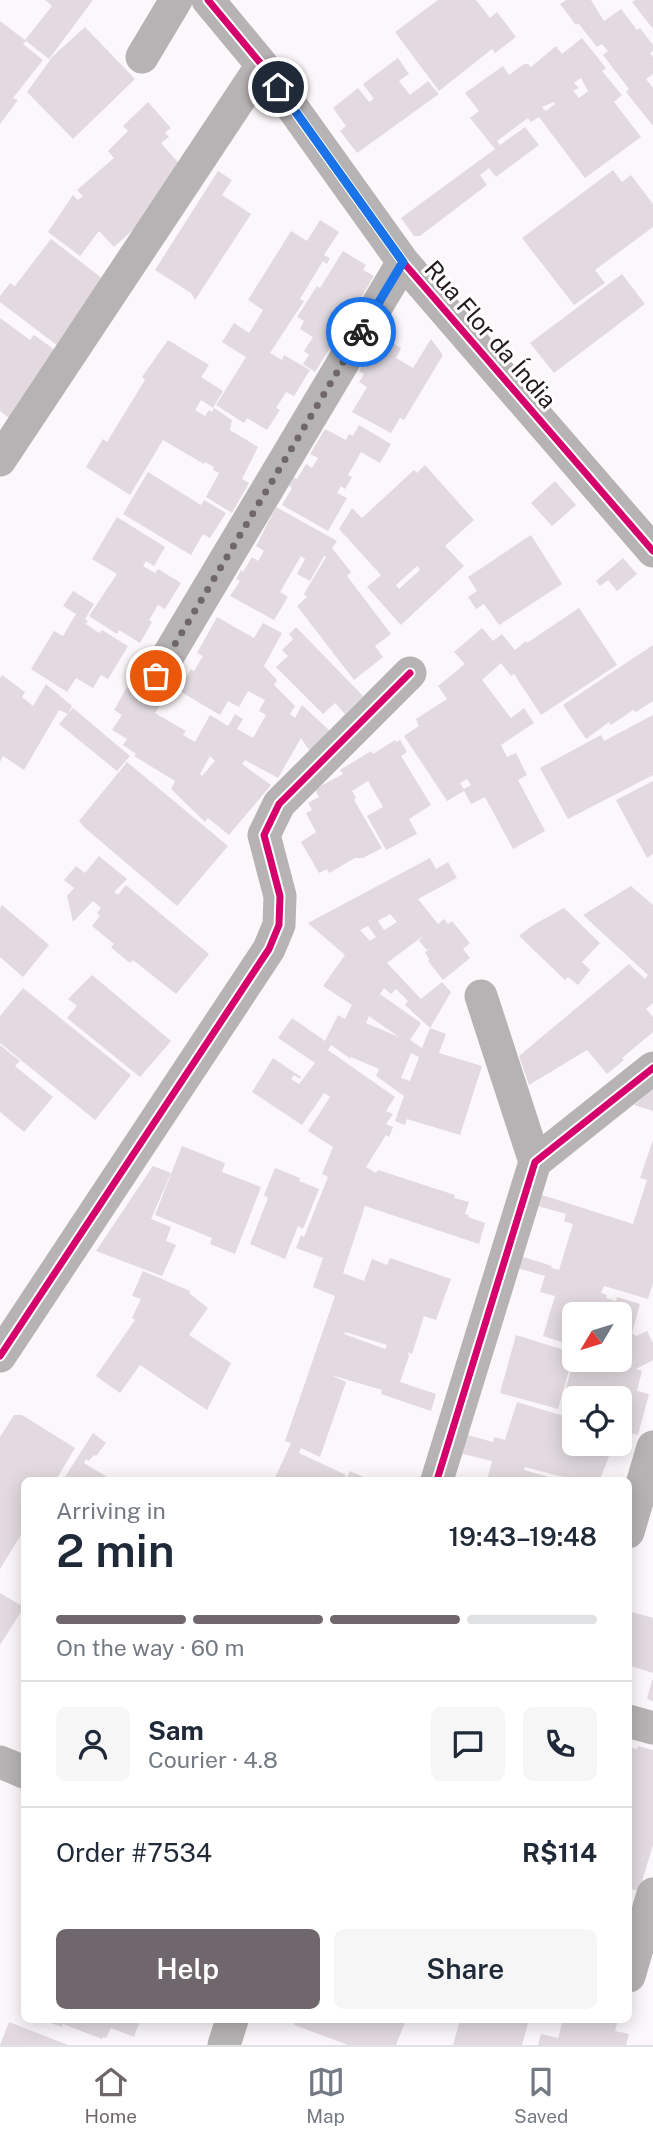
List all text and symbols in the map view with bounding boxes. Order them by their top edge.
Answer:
pin [248,57,308,117]
icon: home [259,68,297,106]
street label: Rua Flor da Índia [419,255,563,413]
courier [326,297,396,367]
icon: bike [342,313,380,351]
pin [126,646,186,706]
icon: bag [137,657,175,695]
north arrow [562,1302,632,1372]
map controls [562,1302,632,1456]
button: locate [562,1386,632,1456]
text: Arriving in [56,1497,166,1524]
text: 19:43–19:48 [448,1521,597,1552]
text: 2 min [56,1523,175,1577]
text: On the way · 60 m [56,1634,244,1661]
button: person [56,1707,130,1781]
button: chat [431,1707,505,1781]
button: phone [523,1707,597,1781]
text: Sam [148,1715,204,1746]
text: Courier · 4.8 [148,1746,278,1773]
text: Order #7534 [56,1837,212,1868]
text: R$114 [522,1837,597,1868]
button: Help [56,1929,320,2009]
button: Share [334,1929,597,2009]
tab: Home [85,2063,137,2127]
tab: Map [306,2063,345,2127]
tab: Saved [514,2063,568,2127]

